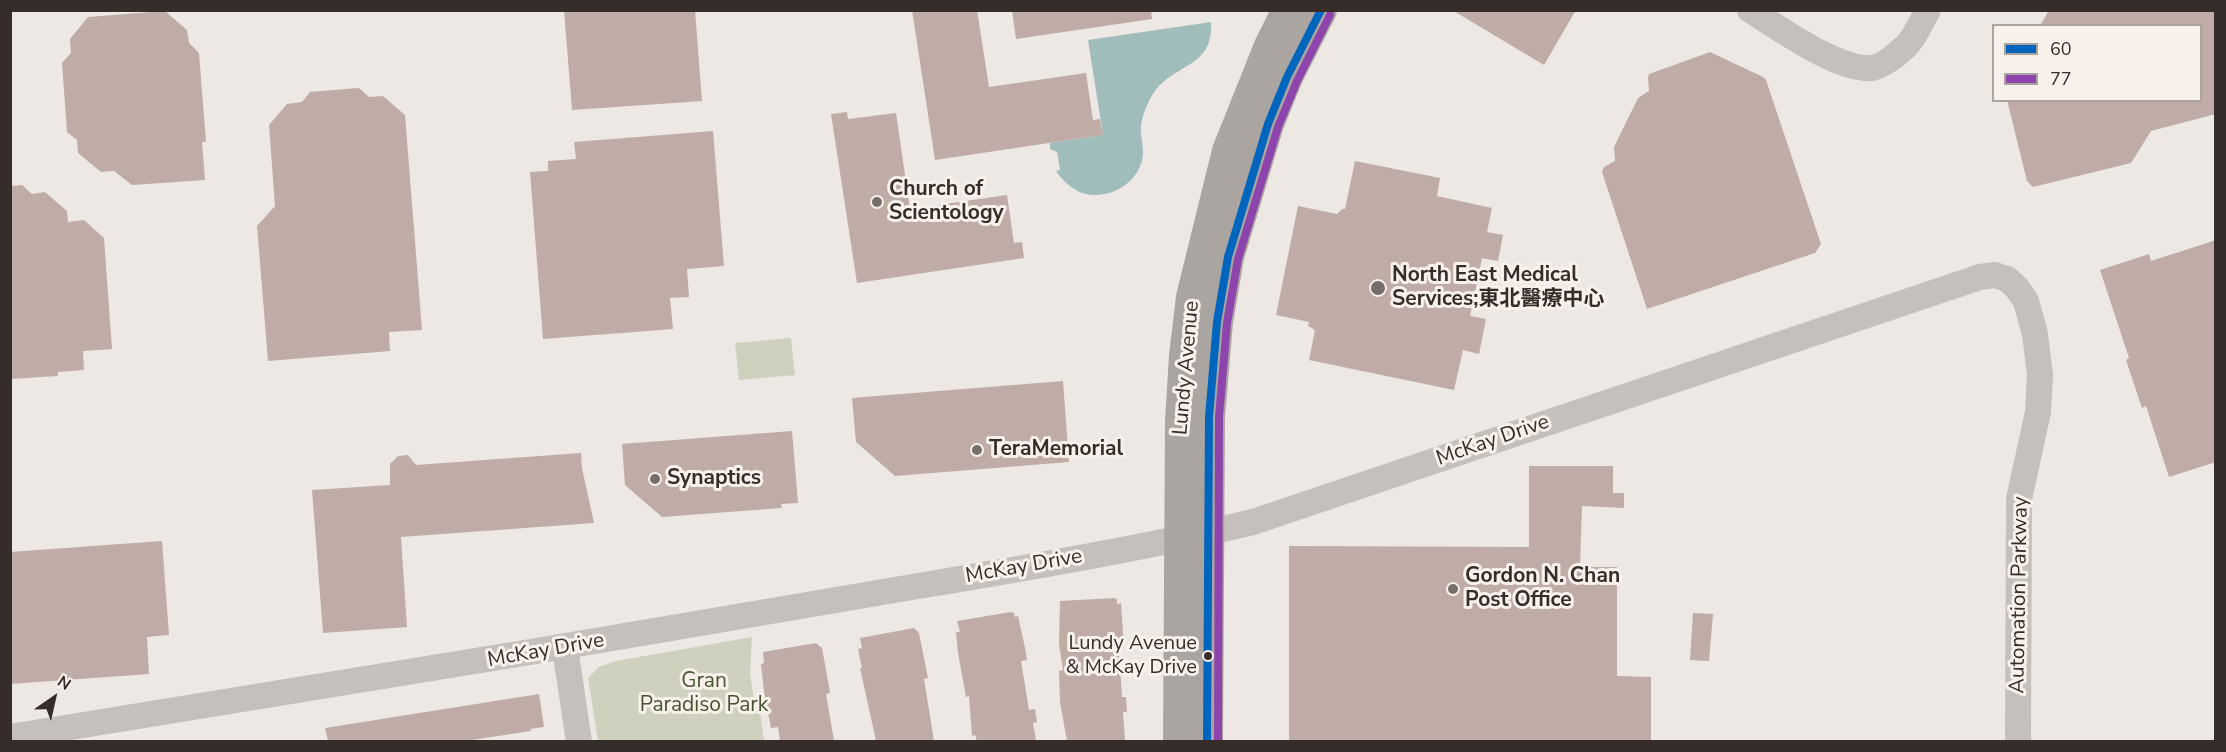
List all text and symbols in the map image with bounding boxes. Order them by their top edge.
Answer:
legend [1992,24,2202,102]
text: 60 [2050,37,2072,61]
text: 77 [2050,67,2072,91]
place label: Church of Scientology [889,177,1004,227]
marker: Church of Scientology [870,195,884,209]
place label: North East Medical Services;東北醫療中心 [1392,263,1604,313]
marker: North East Medical Services;東北醫療中心 [1369,279,1387,297]
street label: Lundy Avenue [1169,300,1205,436]
street label: McKay Drive [1433,410,1553,472]
place label: TeraMemorial [989,437,1123,463]
marker: TeraMemorial [970,443,984,457]
place label: Synaptics [667,466,761,492]
marker: Synaptics [648,472,662,486]
street label: Automation Parkway [2006,496,2034,694]
street label: McKay Drive [964,544,1084,590]
place label: Gordon N. Chan Post Office [1465,564,1620,614]
marker: Gordon N. Chan Post Office [1446,582,1460,596]
street label: McKay Drive [486,628,606,674]
place label: Lundy Avenue & McKay Drive [1066,632,1197,679]
marker: Lundy Avenue & McKay Drive [1202,650,1214,662]
north arrow [24,668,84,728]
park label: Gran Paradiso Park [640,669,768,719]
text: N [53,671,75,696]

